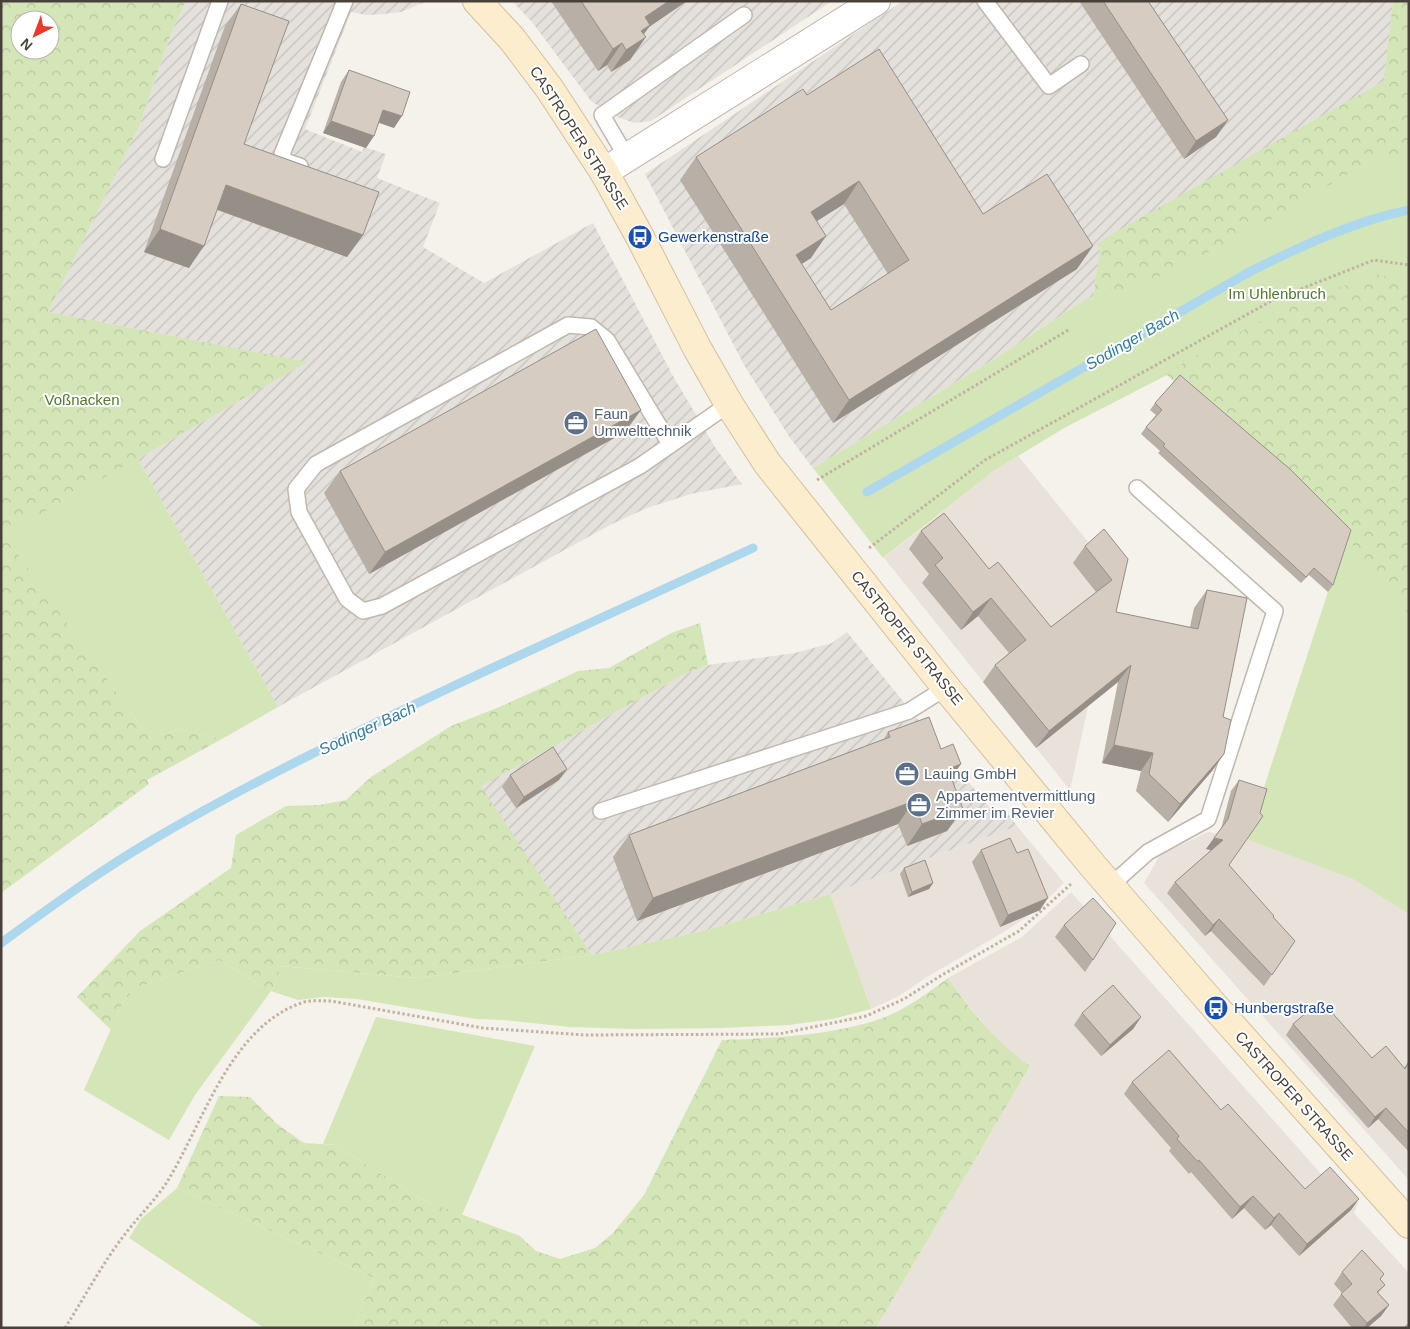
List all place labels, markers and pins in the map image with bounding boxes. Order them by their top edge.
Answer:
bus stop icon: Gewerkenstraße [627,224,653,250]
place label: Gewerkenstraße [658,228,769,245]
place label: Faun Umwelttechnik [594,405,692,439]
office icon: Faun Umwelttechnik [563,410,589,436]
office icon: Lauing GmbH [894,761,920,787]
place label: Lauing GmbH [924,765,1017,782]
place label: Appartementvermittlung Zimmer im Revier [936,787,1095,821]
office icon: Appartementvermittlung Zimmer im Revier [906,792,932,818]
bus stop icon: Hunbergstraße [1203,995,1229,1021]
place label: Hunbergstraße [1234,999,1334,1016]

